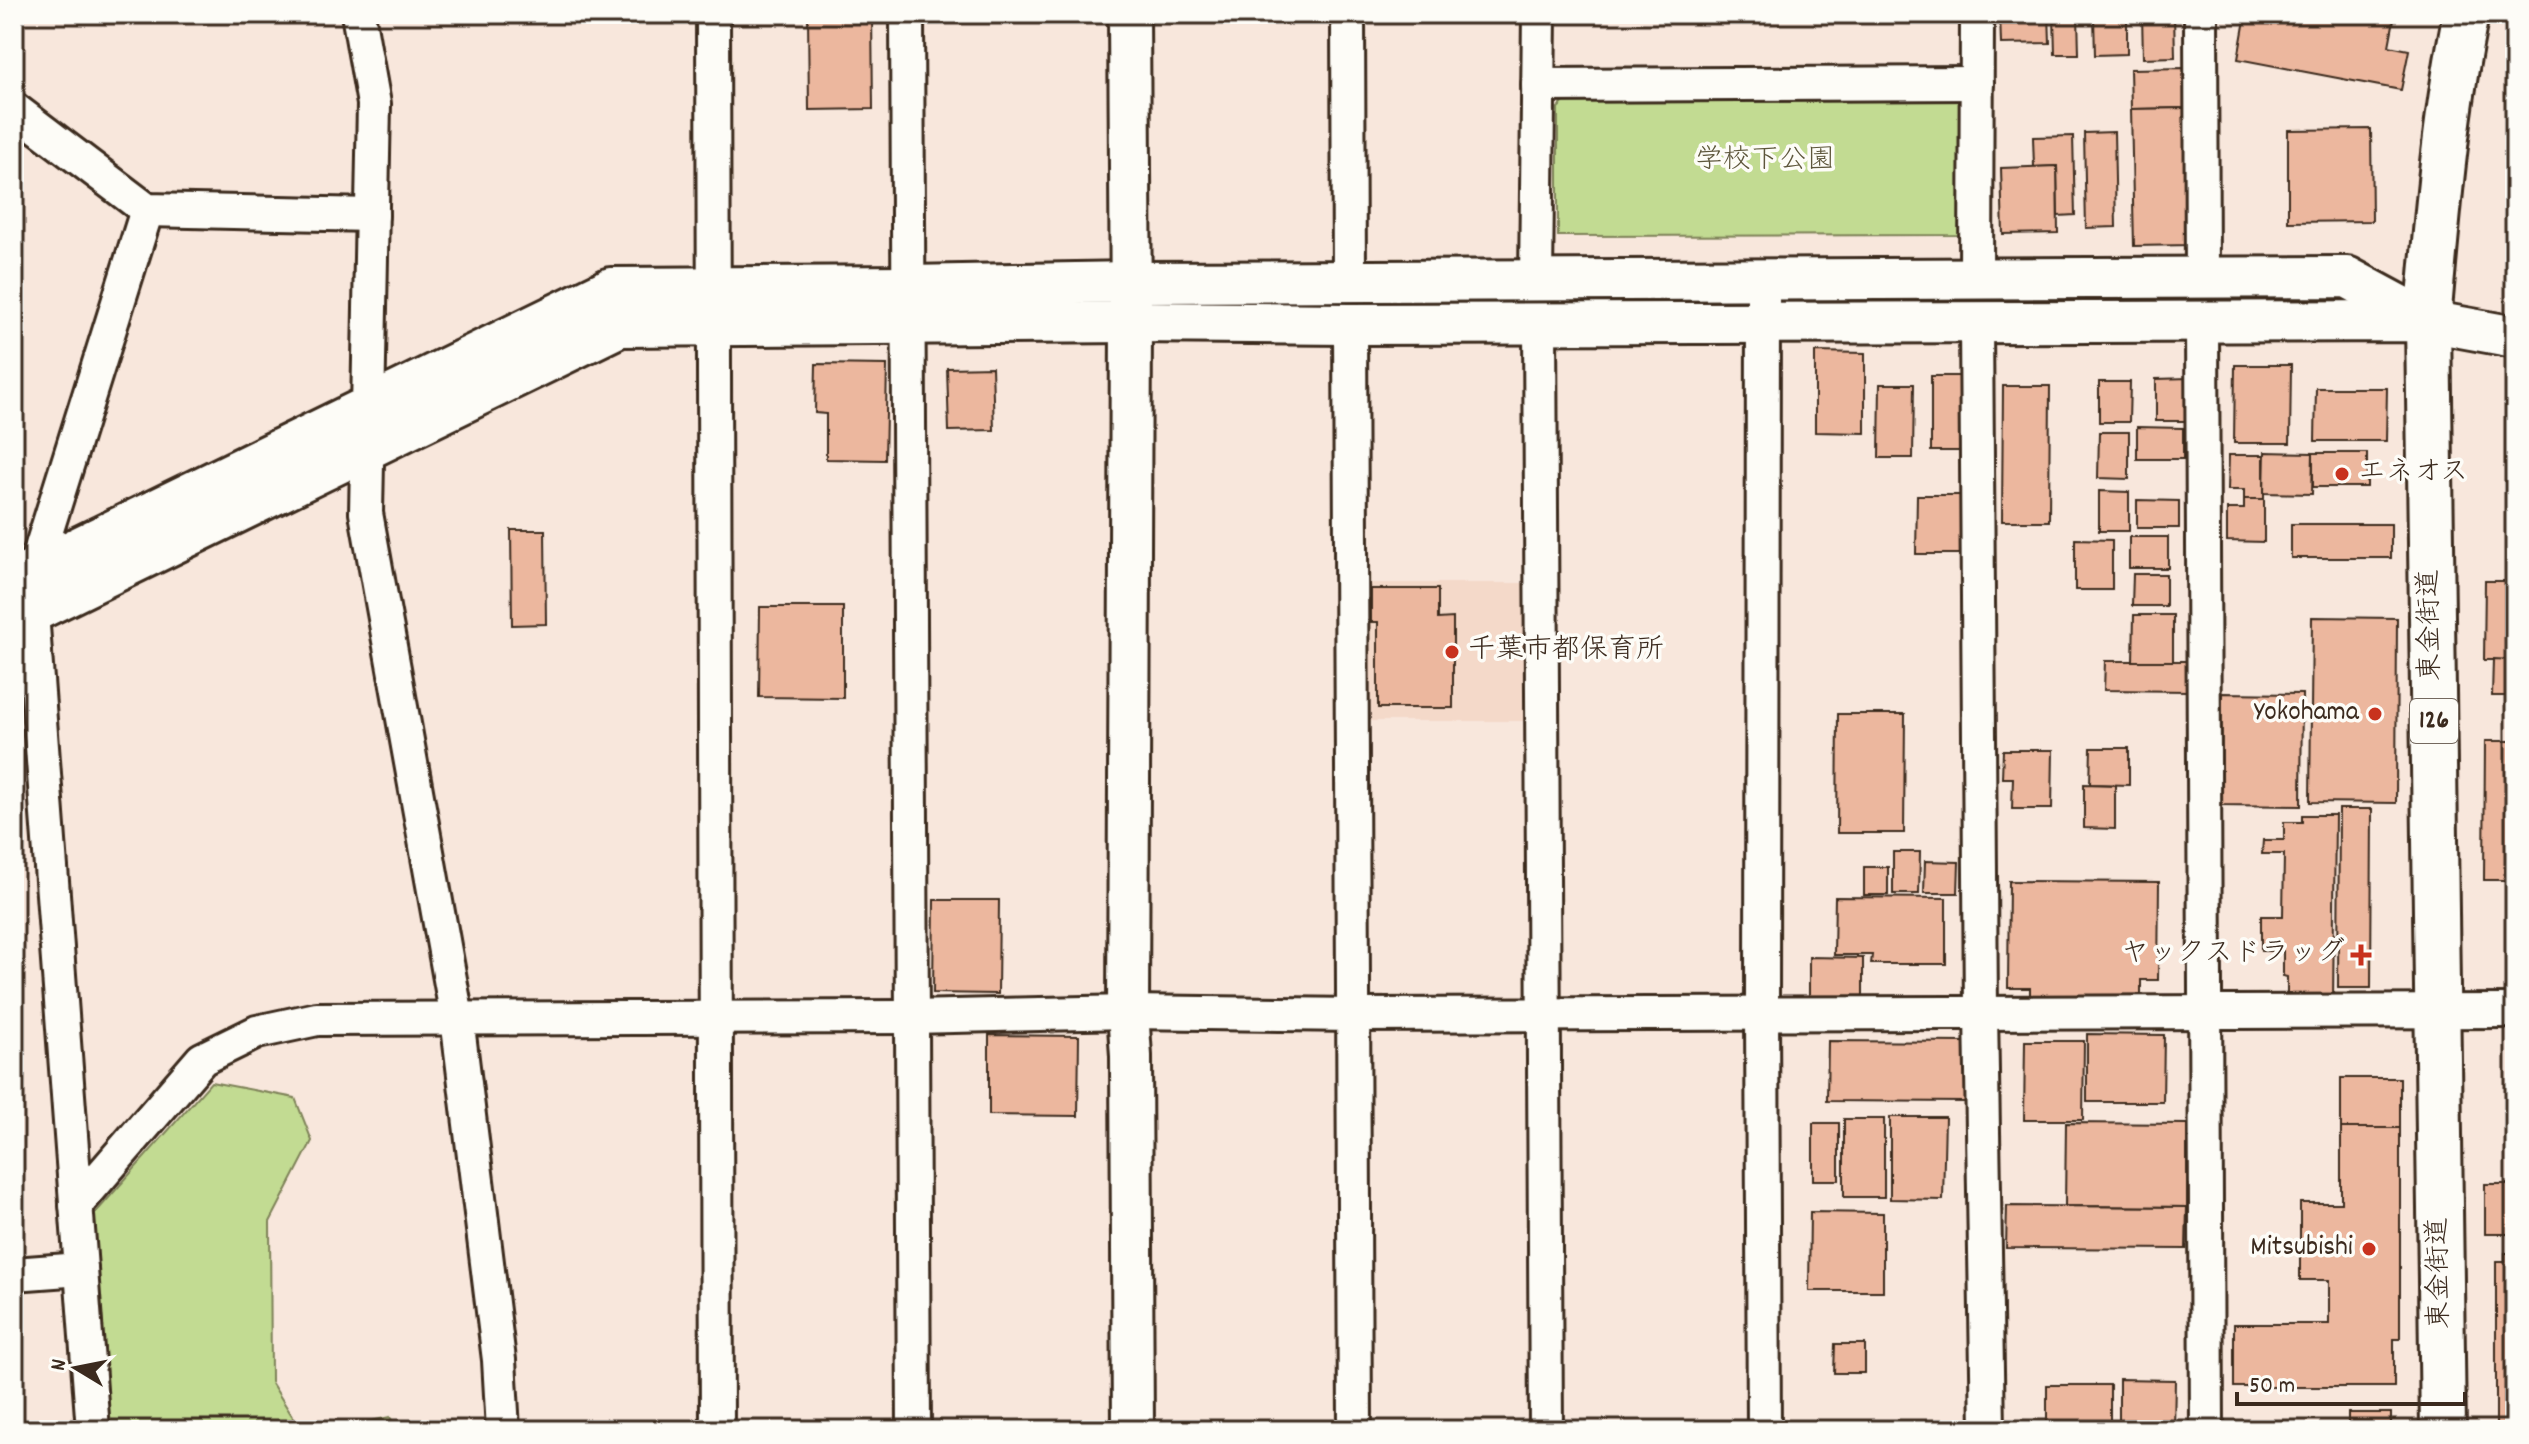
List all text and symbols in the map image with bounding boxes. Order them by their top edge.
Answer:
park label: 学校下公園 [1695,142,1835,182]
place label: エネオス [2358,454,2468,494]
marker: エネオス [2333,465,2351,483]
street label: 東金街道 [2411,569,2453,681]
place label: 千葉市都保育所 [1468,632,1664,672]
marker: 千葉市都保育所 [1443,643,1461,661]
place label: Yokohama [2254,694,2360,734]
road number: 126 [2410,699,2458,743]
marker: Yokohama [2366,705,2384,723]
place label: ヤックスドラッグ [2121,935,2345,975]
marker: ヤックスドラッグ [2352,946,2370,964]
street label: 東金街道 [2420,1217,2462,1329]
place label: Mitsubishi [2250,1229,2353,1269]
marker: Mitsubishi [2360,1240,2378,1258]
north arrow [36,1328,116,1408]
scale bar [2237,1356,2465,1406]
text: N [44,1357,76,1373]
text: 50 m [2249,1370,2295,1404]

